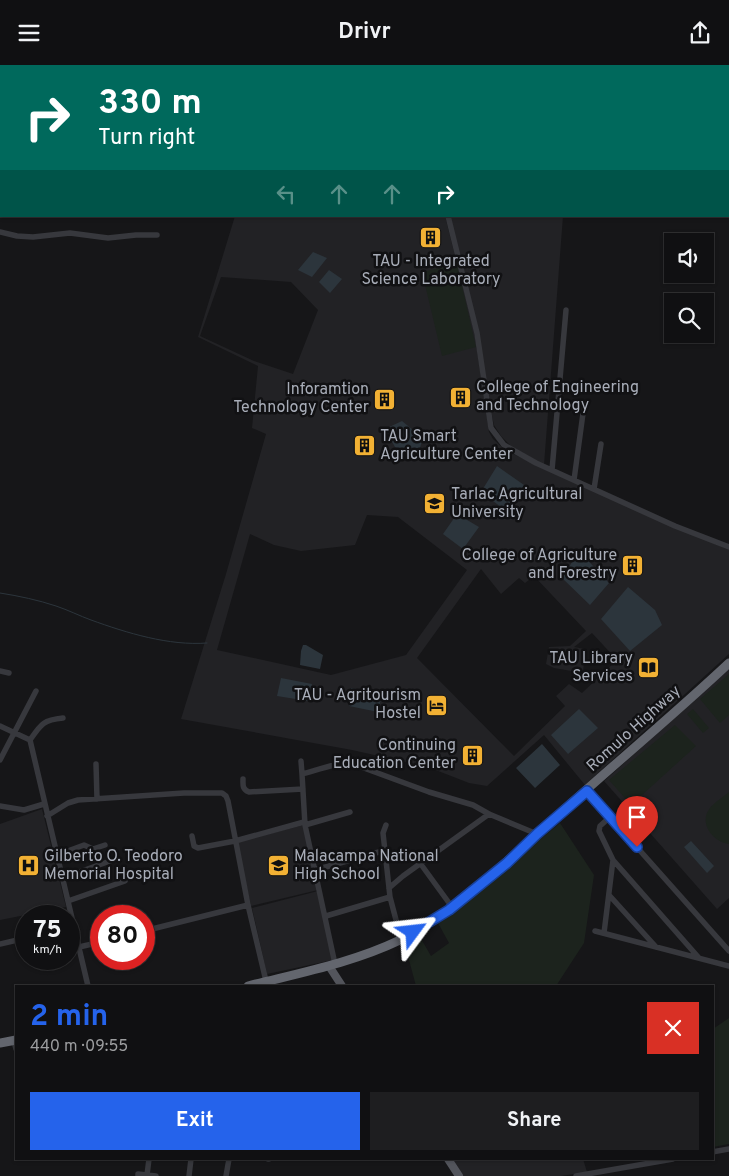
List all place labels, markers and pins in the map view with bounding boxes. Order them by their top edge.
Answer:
building icon: TAU - Integrated Science Laboratory [419,226,443,250]
place label: TAU - Integrated Science Laboratory [362,252,500,290]
place label: College of Engineering and Technology [476,378,639,416]
place label: Inforamtion Technology Center [233,380,369,418]
building icon: College of Engineering and Technology [448,385,472,409]
building icon: Inforamtion Technology Center [373,387,397,411]
place label: TAU Smart Agriculture Center [380,427,513,465]
building icon: TAU Smart Agriculture Center [352,434,376,458]
place label: Tarlac Agricultural University [451,485,582,523]
school or university icon: Tarlac Agricultural University [423,492,447,516]
place label: College of Agriculture and Forestry [462,546,617,584]
building icon: College of Agriculture and Forestry [621,553,645,577]
place label: TAU Library Services [549,649,633,687]
library icon: TAU Library Services [637,656,661,680]
place label: TAU - Agritourism Hostel [294,686,421,724]
hotel icon: TAU - Agritourism Hostel [425,693,449,717]
place label: Continuing Education Center [333,736,456,774]
building icon: Continuing Education Center [460,743,484,767]
pin [616,796,658,847]
place label: Gilberto O. Teodoro Memorial Hospital [44,847,183,885]
place label: Malacampa National High School [294,847,439,885]
hospital icon: Gilberto O. Teodoro Memorial Hospital [16,854,40,878]
school or university icon: Malacampa National High School [266,854,290,878]

